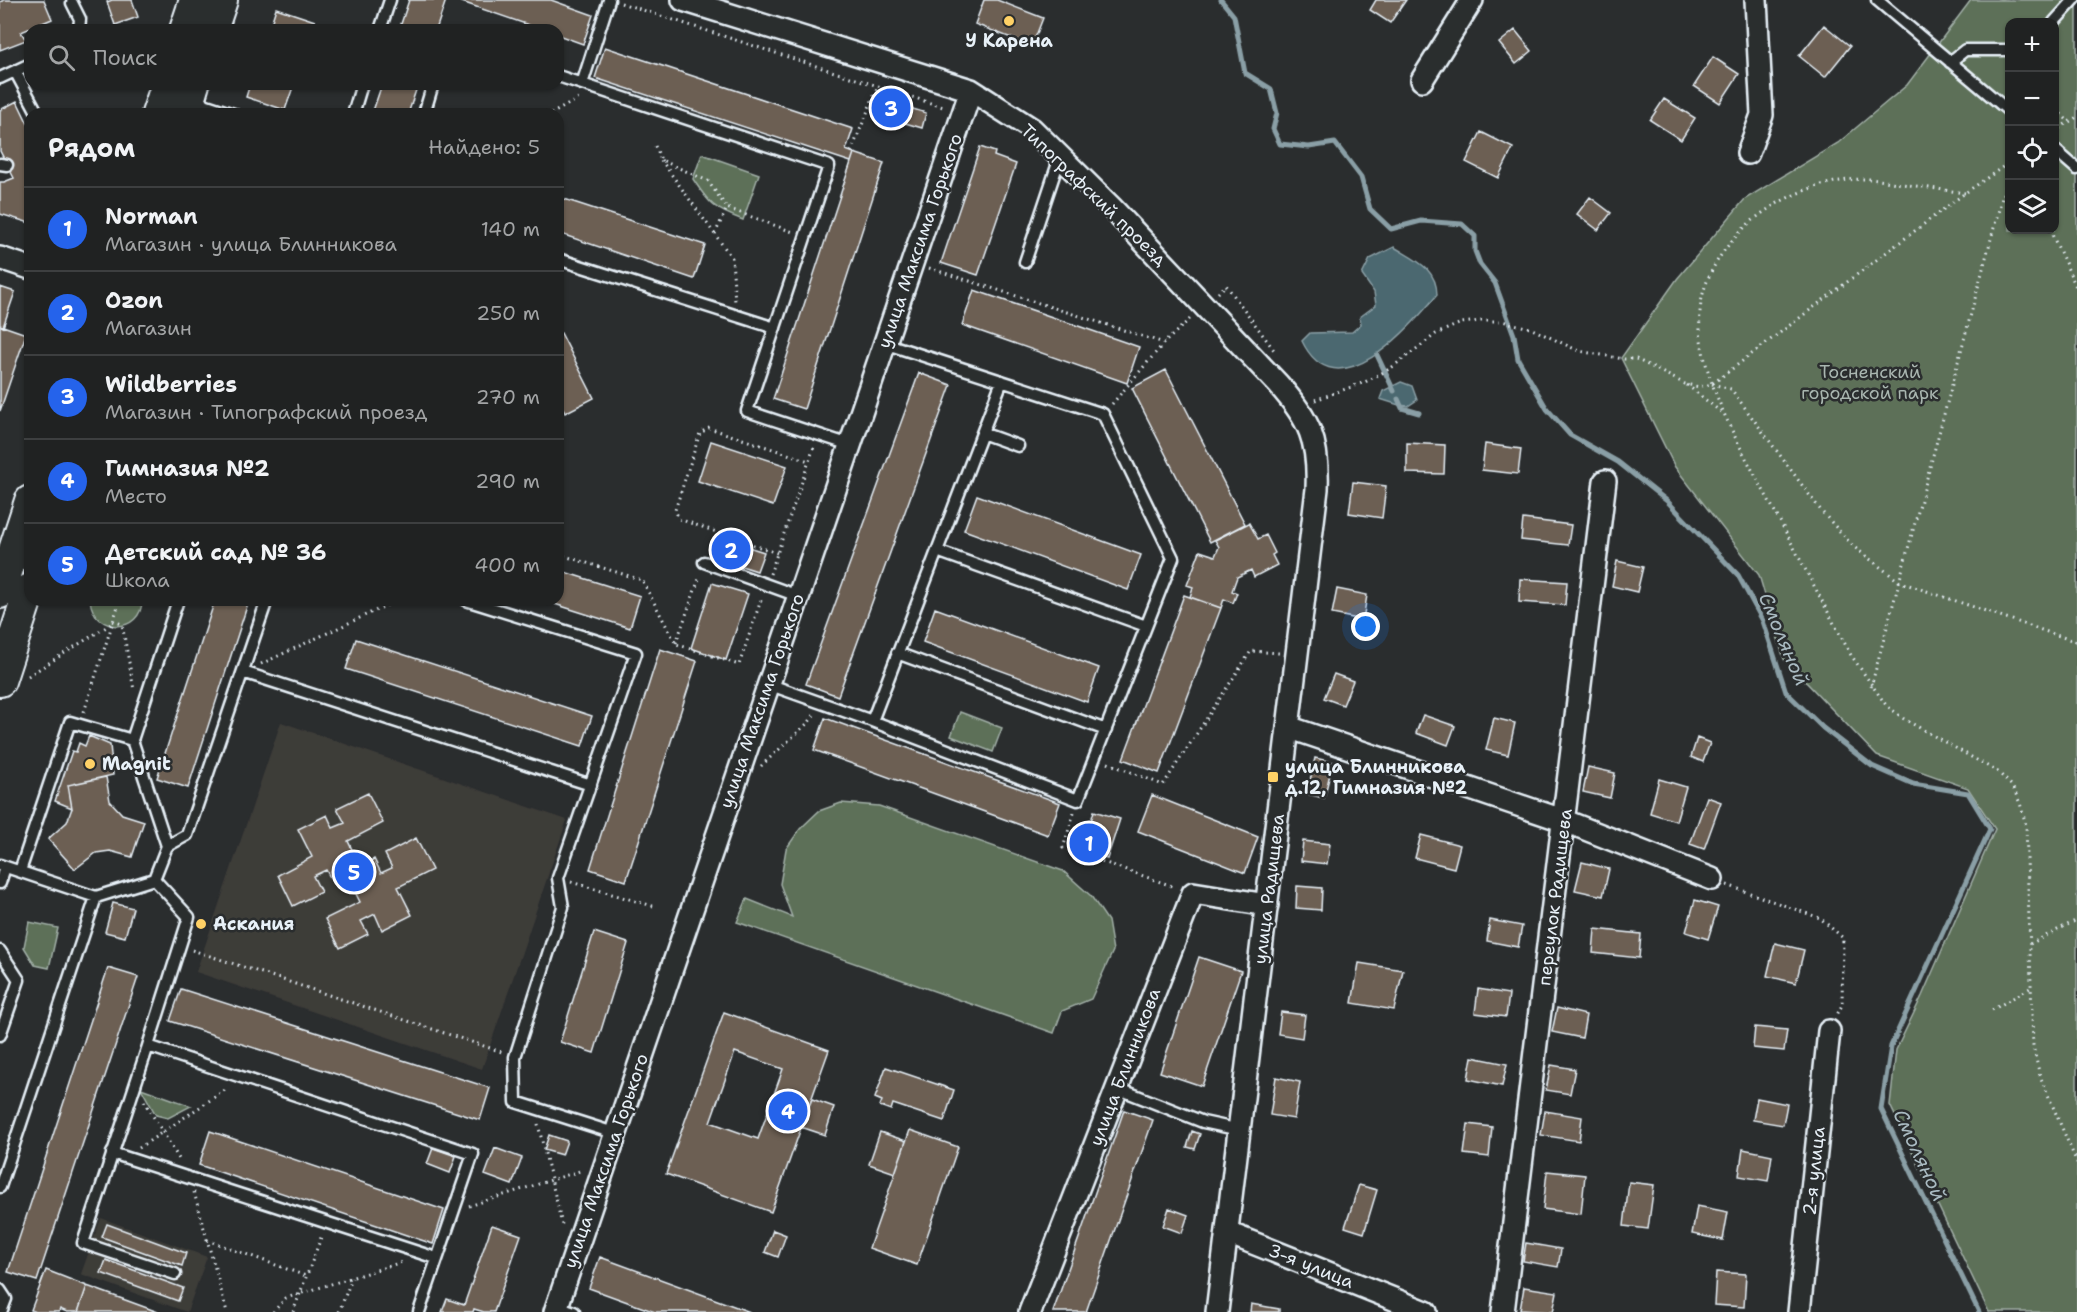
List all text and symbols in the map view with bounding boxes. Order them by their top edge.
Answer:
marker: У Карена [1002,14,1016,28]
map controls [2005,18,2059,234]
button: + [2005,18,2059,72]
search box [24,24,564,90]
place label: У Карена [965,29,1054,53]
icon: search [45,41,78,74]
text: Поиск [93,43,157,72]
button: − [2005,72,2059,126]
pin: 3 [872,86,910,130]
street label: Типографский проезд [1016,119,1173,272]
button: locate [2005,126,2059,180]
text: Рядом [48,130,135,165]
street label: улица Максима Горького [872,130,968,352]
text: Найдено: 5 [428,134,540,160]
button: layers [2005,180,2059,234]
text: Norman [105,202,198,231]
text: 1 [63,216,72,242]
text: 140 m [481,216,540,242]
text: Магазин · улица Блинникова [105,231,397,257]
text: Ozon [105,286,163,315]
text: 2 [61,300,75,326]
text: 250 m [476,300,540,326]
text: Магазин [105,315,192,341]
park label: Тосненский городской парк [1801,360,1939,405]
text: Wildberries [105,370,237,399]
text: 3 [61,384,75,410]
text: 270 m [476,384,540,410]
text: Магазин · Типографский проезд [105,399,427,425]
text: Гимназия №2 [105,454,269,483]
text: 4 [61,468,75,494]
text: 290 m [475,468,540,494]
text: Место [105,483,167,509]
pin: 2 [712,528,750,572]
text: Детский сад № 36 [105,538,326,567]
text: 5 [61,552,74,578]
text: 400 m [474,552,540,578]
text: Школа [105,567,170,593]
water label: Смоляной [1753,588,1815,690]
street label: улица Максима Горького [714,590,810,812]
your location [1351,612,1380,641]
place label: Magnit [102,752,171,776]
place label: улица Блинникова д.12, Гимназия №2 [1285,755,1468,800]
marker: Magnit [83,757,97,771]
marker: улица Блинникова д.12, Гимназия №2 [1266,770,1280,784]
street label: переулок Радищева [1532,807,1578,987]
street label: улица Радищева [1248,812,1290,966]
pin: 1 [1070,820,1108,866]
pin: 5 [334,850,374,894]
place label: Аскания [213,912,294,936]
marker: Аскания [194,917,208,931]
street label: улица Блинникова [1084,985,1166,1149]
street label: улица Максима Горького [558,1050,654,1272]
pin: 4 [768,1088,808,1134]
water label: Смоляной [1887,1105,1953,1205]
street label: 2-я улица [1797,1125,1831,1217]
street label: 3-я улица [1265,1238,1357,1294]

